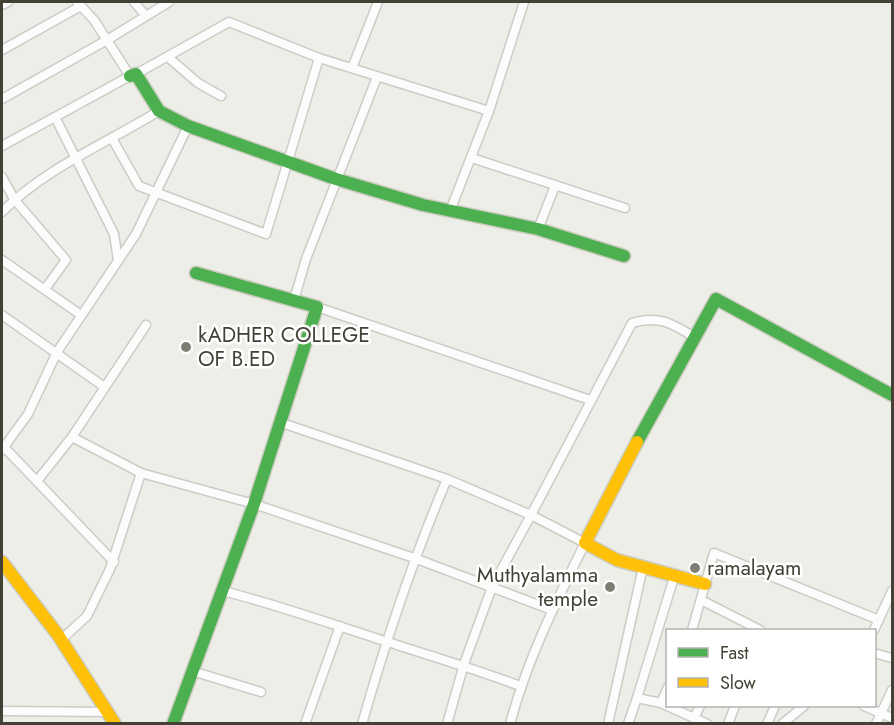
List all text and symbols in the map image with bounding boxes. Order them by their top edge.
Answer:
place label: kADHER COLLEGE OF B.ED [198,320,370,374]
marker: kADHER COLLEGE OF B.ED [179,340,193,354]
place label: ramalayam [707,553,801,583]
place label: Muthyalamma temple [477,560,598,614]
marker: ramalayam [688,561,702,575]
marker: Muthyalamma temple [603,580,617,594]
legend [666,629,876,707]
text: Fast [720,640,749,666]
text: Slow [720,670,757,696]

